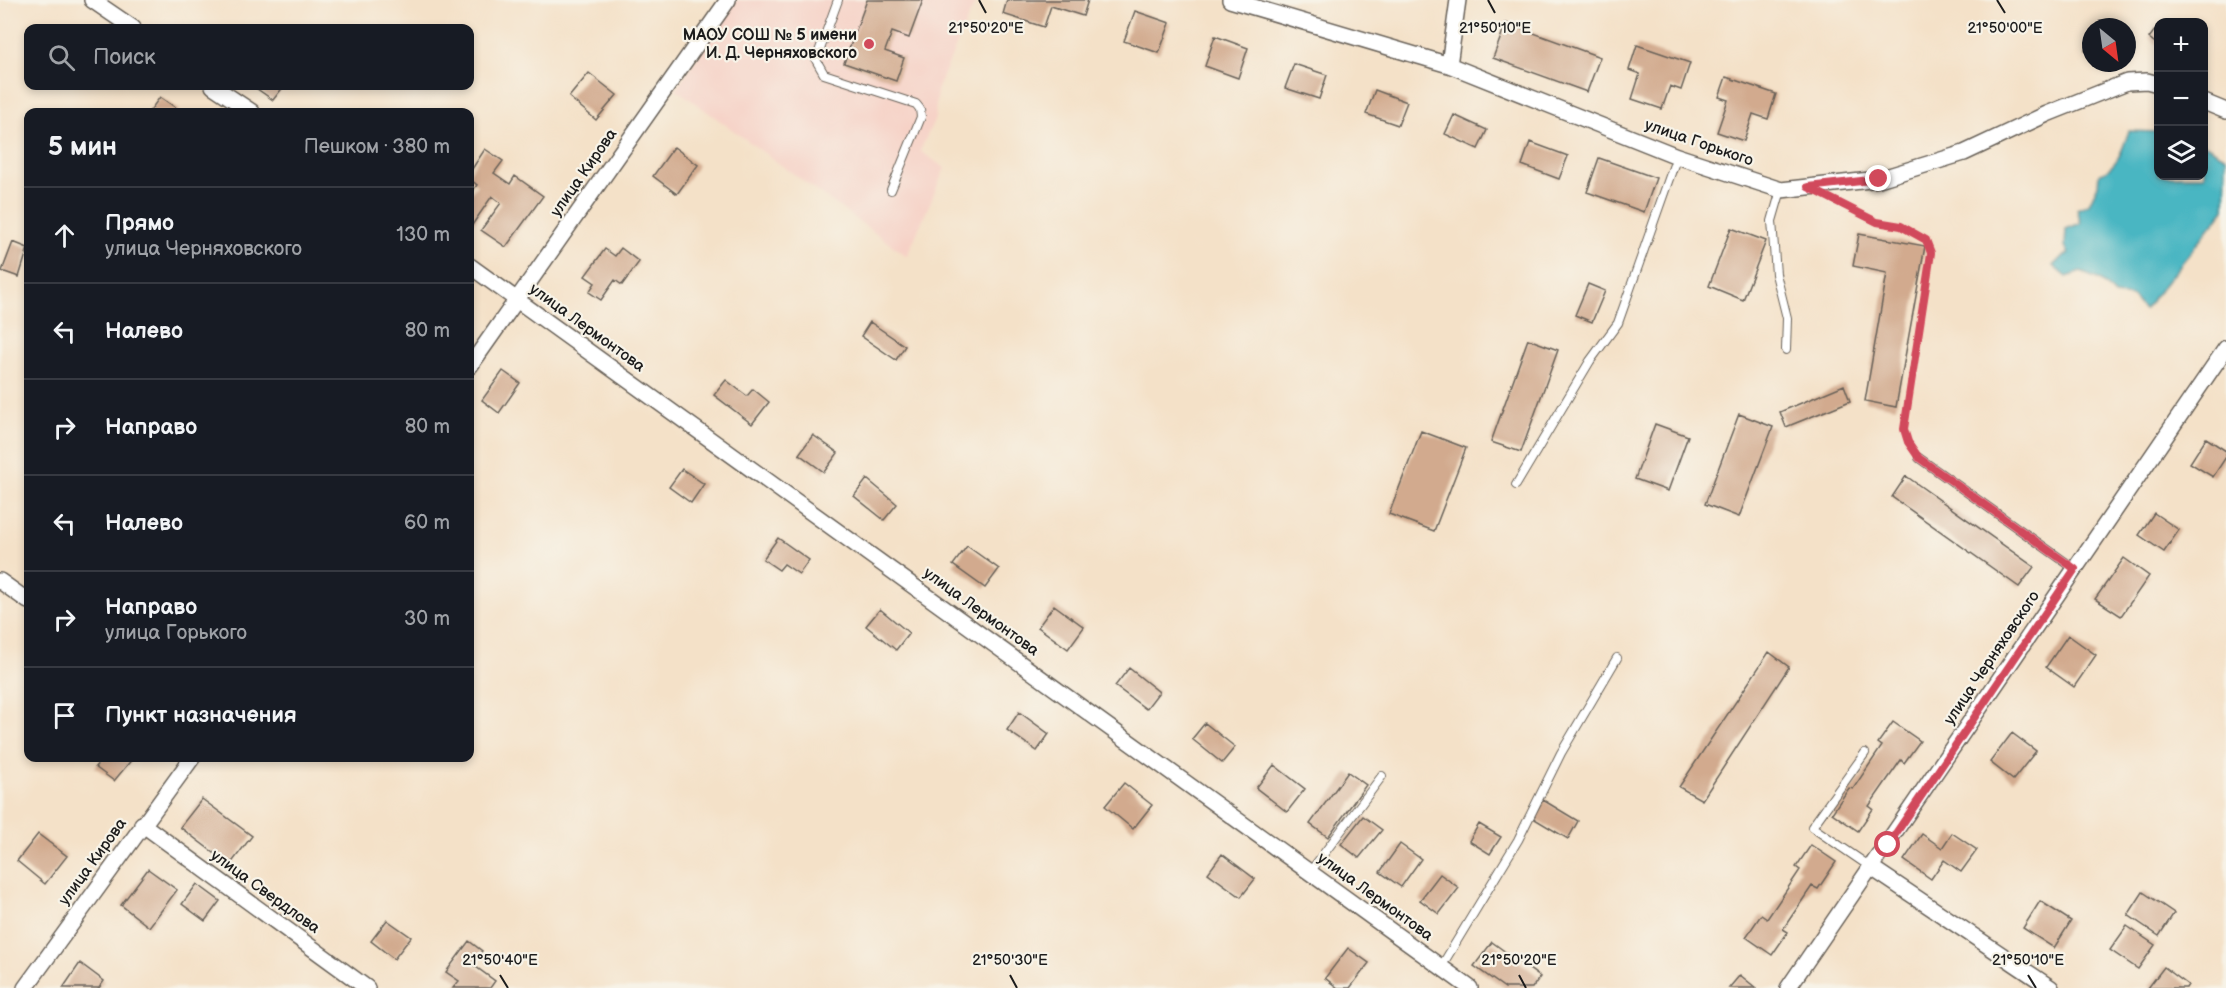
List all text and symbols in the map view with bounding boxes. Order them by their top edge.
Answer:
north arrow [2082,18,2136,72]
map controls [2154,18,2208,180]
button: + [2154,18,2208,72]
text: 21°50'20"E [948,19,1024,38]
text: 21°50'10"E [1459,19,1531,38]
text: 21°50'00"E [1967,19,2043,38]
search box [24,24,474,90]
place label: МАОУ СОШ № 5 имени И. Д. Черняховского [683,26,857,63]
marker: МАОУ СОШ № 5 имени И. Д. Черняховского [862,37,876,51]
icon: search [45,41,78,74]
text: Поиск [93,44,156,71]
button: − [2154,72,2208,126]
street label: улица Горького [1642,116,1756,170]
street label: улица Кирова [547,125,622,221]
button: layers [2154,126,2208,180]
text: 5 мин [48,132,117,163]
text: Пешком · 380 m [304,135,450,159]
route end [1865,165,1891,191]
text: Прямо [105,210,174,237]
icon: ahead [48,219,81,252]
text: 130 m [396,223,450,247]
text: улица Черняховского [105,237,302,261]
street label: улица Лермонтова [526,280,649,377]
icon: left [48,315,81,348]
text: Налево [105,318,183,345]
text: 80 m [405,319,450,343]
icon: right [48,411,81,444]
text: Направо [105,414,197,441]
text: 80 m [405,415,450,439]
icon: left [48,507,81,540]
text: Налево [105,510,183,537]
text: 60 m [404,511,450,535]
street label: улица Лермонтова [920,564,1043,661]
street label: улица Черняховского [1940,587,2044,729]
text: Направо [105,594,197,621]
icon: right [48,603,81,636]
text: 30 m [404,607,450,631]
text: улица Горького [105,621,247,645]
icon: arrive [48,699,81,732]
text: Пункт назначения [105,702,297,729]
street label: улица Кирова [55,814,131,909]
route start [1874,831,1900,857]
street label: улица Свердлова [207,846,324,938]
street label: улица Лермонтова [1314,849,1437,946]
text: 21°50'40"E [462,951,538,970]
text: 21°50'30"E [972,951,1048,970]
text: 21°50'20"E [1481,951,1557,970]
text: 21°50'10"E [1992,951,2064,970]

